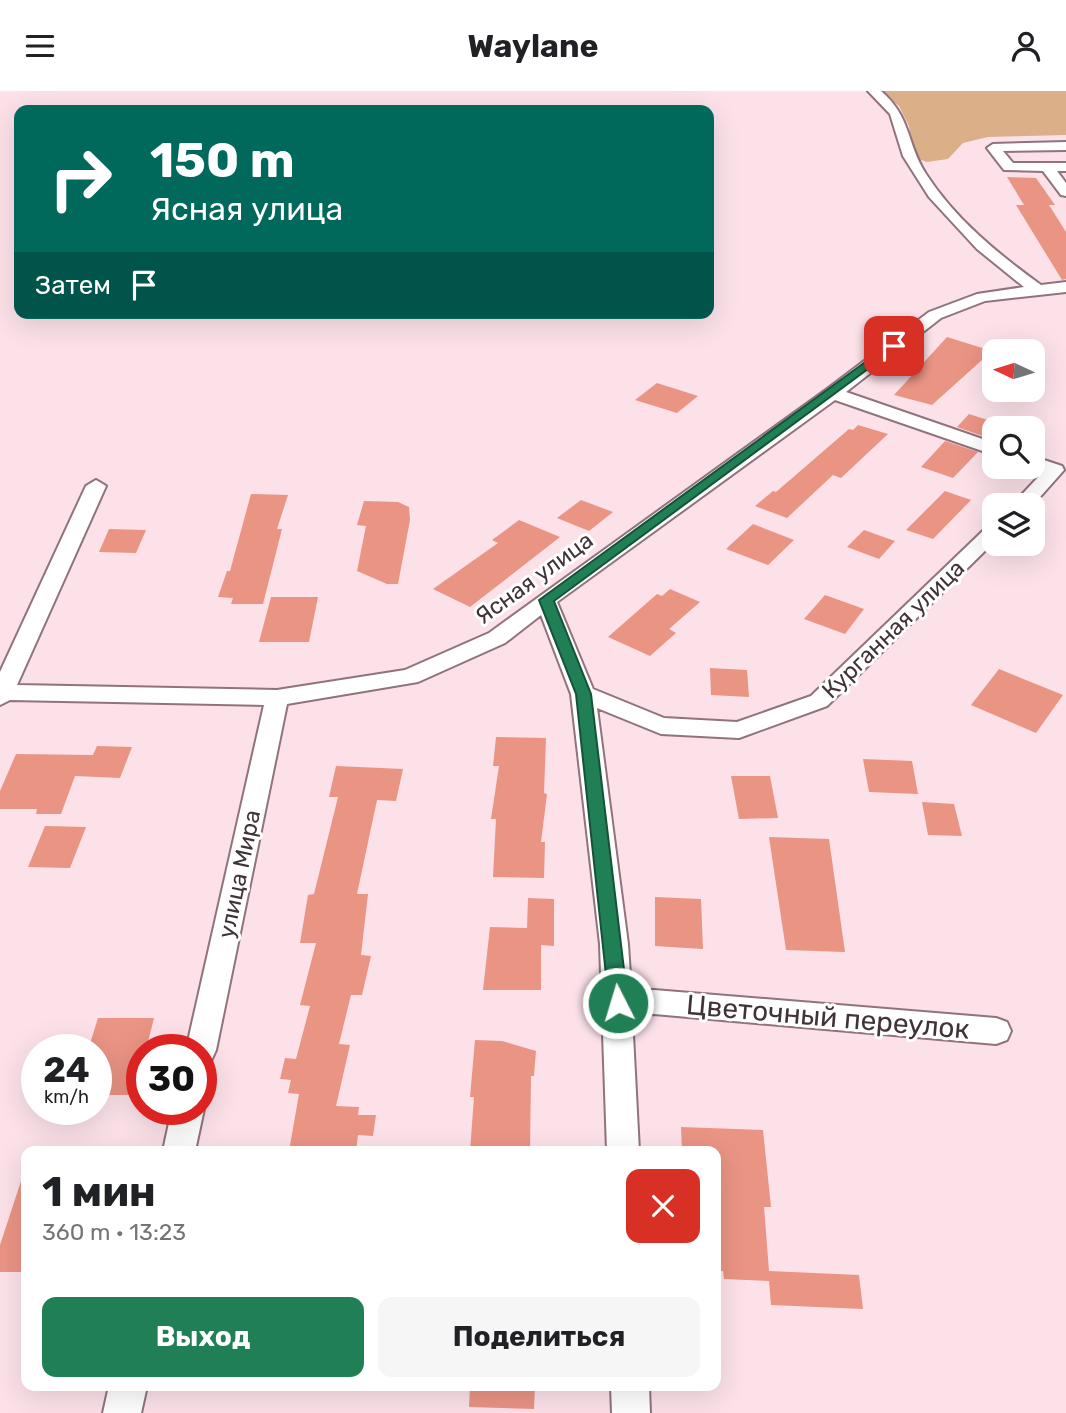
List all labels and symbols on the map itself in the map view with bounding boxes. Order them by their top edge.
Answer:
pin [864,316,924,376]
north arrow [982,339,1045,403]
street label: Ясная улица [470,526,598,630]
street label: Курганная улица [816,554,970,704]
street label: улица Мира [212,807,266,941]
position arrow [581,966,655,1040]
street label: Цветочный переулок [685,988,971,1046]
speed limit sign: 30 [126,1034,217,1125]

